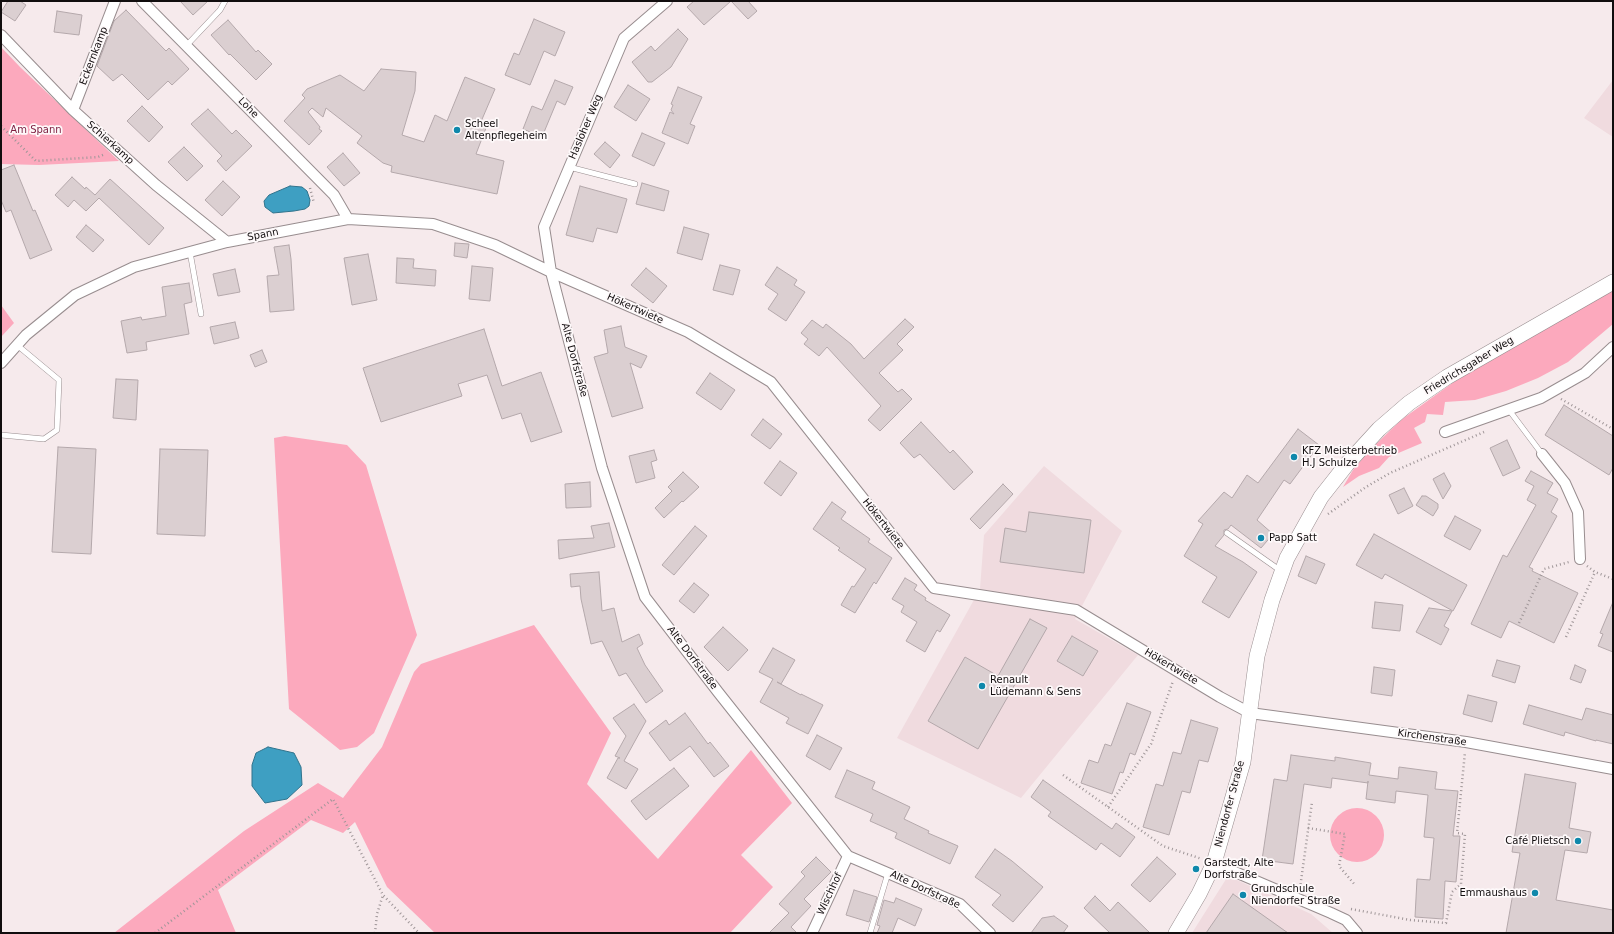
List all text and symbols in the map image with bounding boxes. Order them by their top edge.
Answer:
street label: Eckernkamp [77,25,111,87]
street label: Hasloher Weg [567,93,605,161]
street label: Lohe [235,95,261,121]
place label: Scheel Altenpflegeheim [465,118,547,142]
street label: Schierkamp [84,119,136,167]
park label: Am Spann [10,124,62,136]
marker: Scheel Altenpflegeheim [452,125,462,135]
street label: Spann [246,226,280,244]
street label: Hökertwiete [605,291,665,327]
street label: Alte Dorfstraße [558,322,590,398]
street label: Friedrichsgaber Weg [1422,334,1516,398]
place label: KFZ Meisterbetrieb H.J Schulze [1302,445,1397,468]
marker: KFZ Meisterbetrieb H.J Schulze [1289,452,1299,462]
street label: Hökertwiete [860,496,906,552]
place label: Papp Satt [1269,532,1317,544]
marker: Papp Satt [1256,533,1266,543]
street label: Alte Dorfstraße [664,624,720,692]
street label: Hökertwiete [1142,646,1200,688]
place label: Renault Lüdemann & Sens [990,674,1081,698]
marker: Renault Lüdemann & Sens [977,681,987,691]
street label: Kirchenstraße [1397,727,1467,749]
street label: Niendorfer Straße [1213,759,1247,849]
place label: Café Plietsch [1505,835,1570,847]
marker: Café Plietsch [1573,836,1583,846]
place label: Garstedt, Alte Dorfstraße [1204,857,1274,880]
marker: Garstedt, Alte Dorfstraße [1191,864,1201,874]
street label: Alte Dorfstraße [888,868,962,912]
street label: Wischhof [815,871,845,917]
place label: Grundschule Niendorfer Straße [1251,883,1340,906]
place label: Emmaushaus [1460,887,1527,899]
marker: Emmaushaus [1530,888,1540,898]
marker: Grundschule Niendorfer Straße [1238,890,1248,900]

